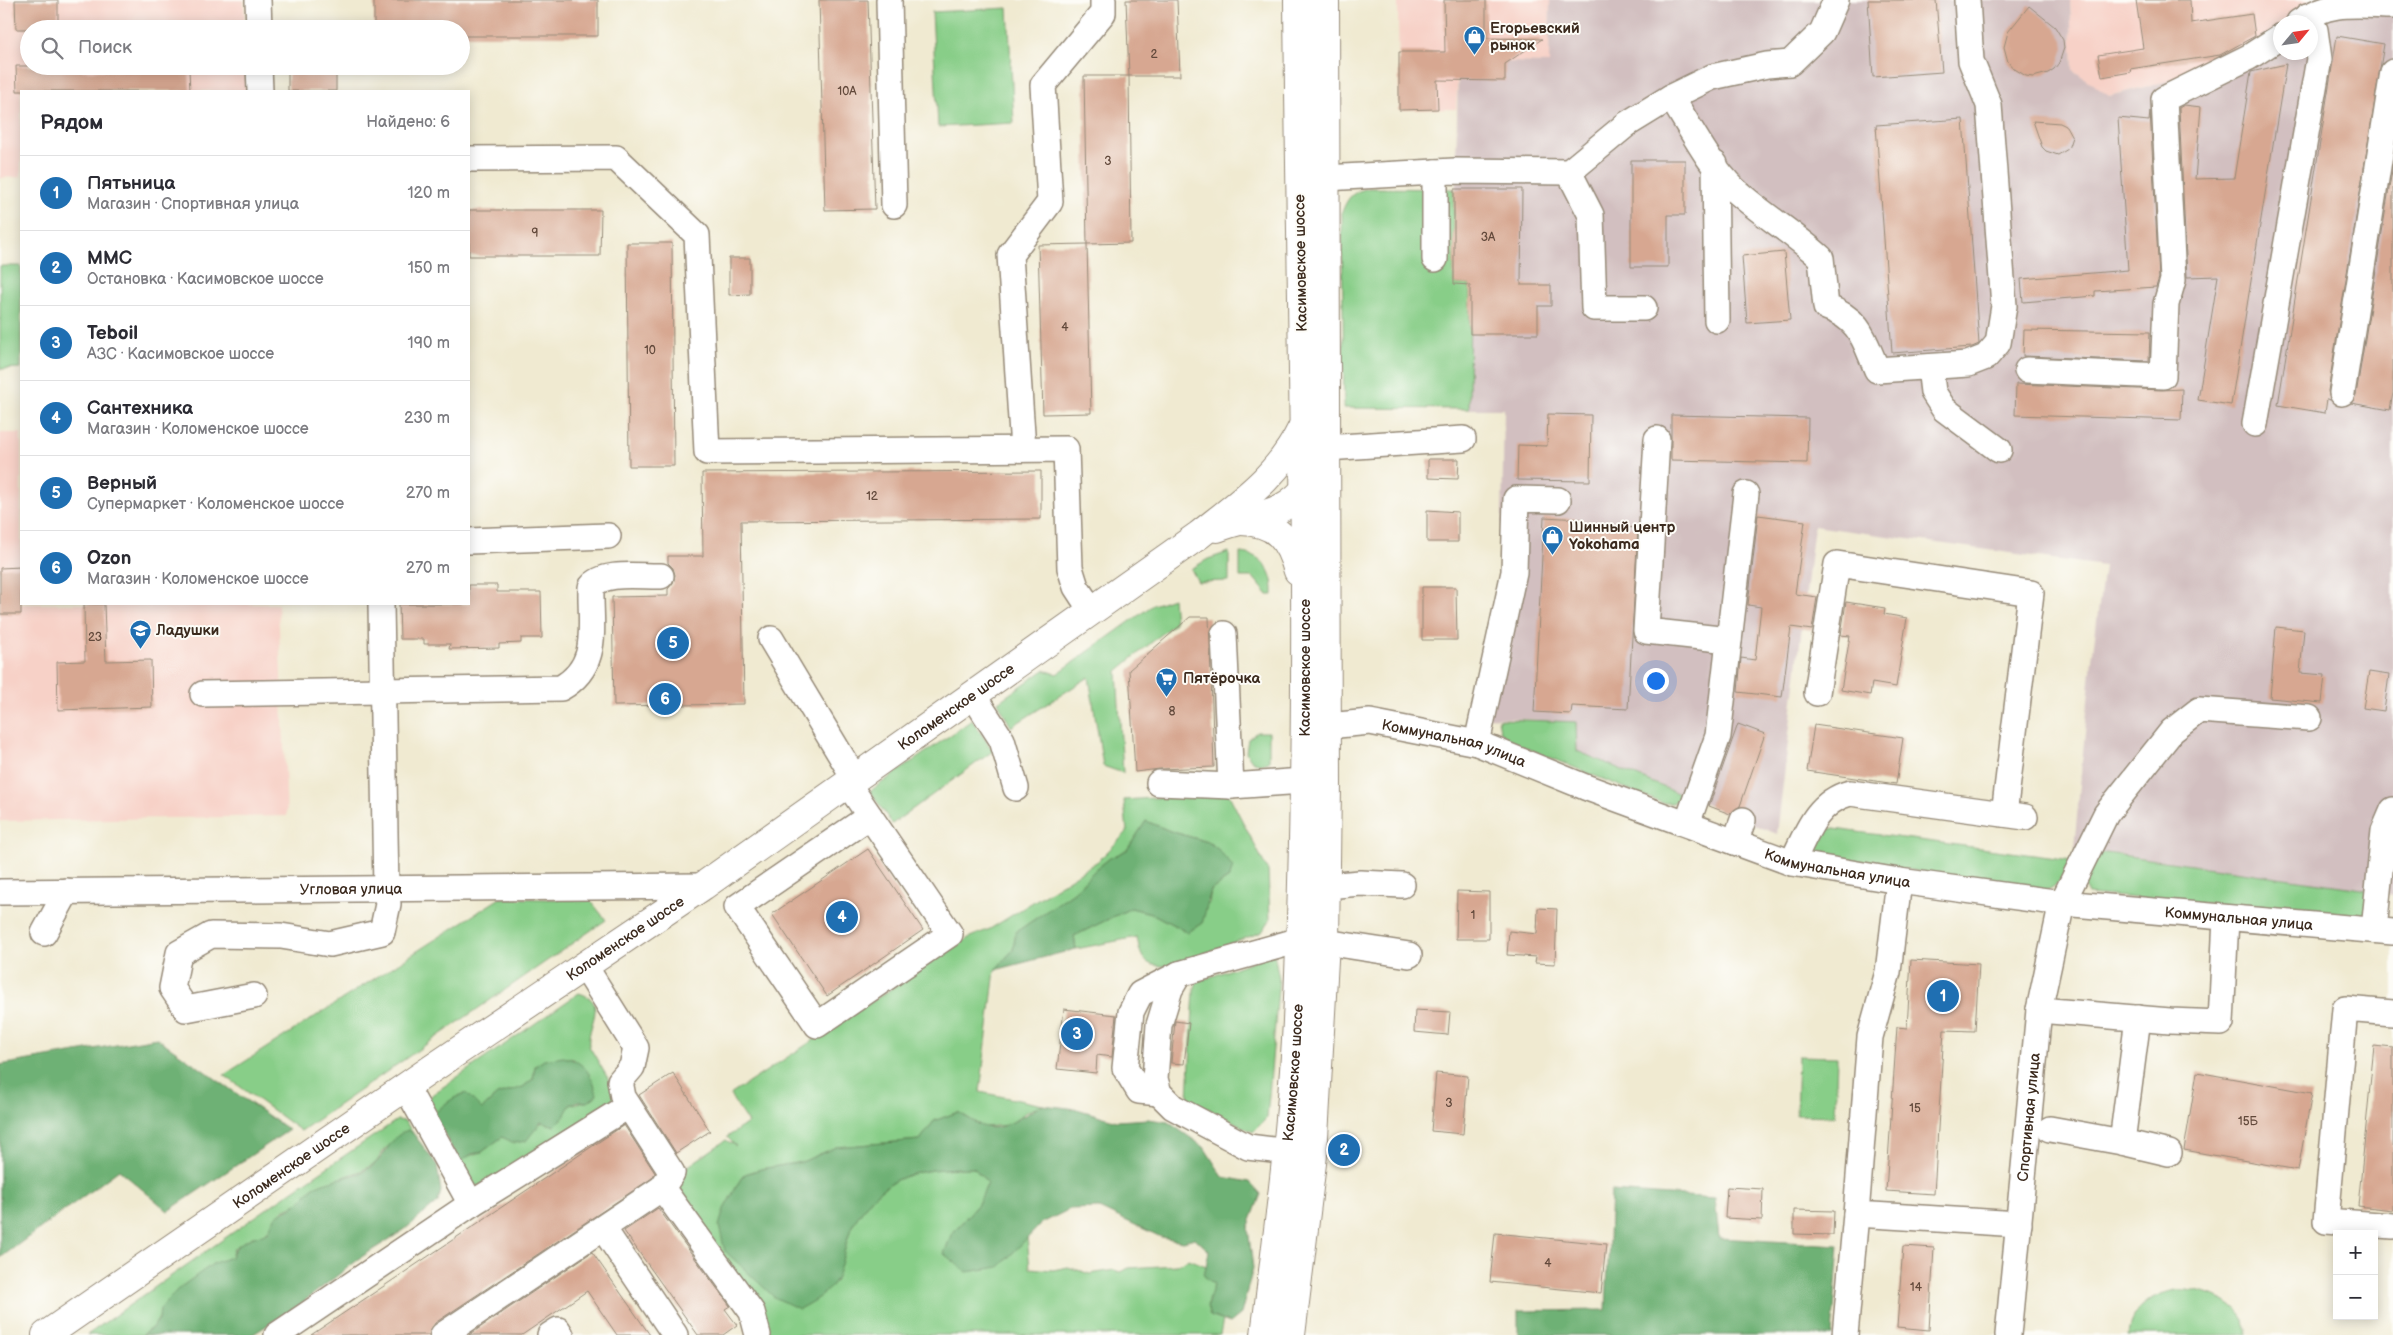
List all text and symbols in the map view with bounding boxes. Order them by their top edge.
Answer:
north arrow [2273,15,2318,60]
place label: Егорьевский рынок [1490,19,1580,55]
search box [20,20,470,75]
shop icon: Егорьевский рынок [1462,25,1486,56]
icon: search [38,34,66,62]
text: Поиск [78,36,132,59]
house number: 2 [1150,47,1158,62]
house number: 10А [838,84,857,99]
text: Рядом [40,110,103,135]
text: Найдено: 6 [366,113,450,132]
house number: 3 [1104,154,1112,169]
text: Пятьница [87,172,175,195]
text: 1 [53,184,59,203]
text: 120 m [407,184,450,203]
street label: Касимовское шоссе [1290,194,1312,332]
text: Магазин · Спортивная улица [87,195,299,214]
house number: 9 [532,226,539,241]
house number: 3А [1481,230,1496,245]
text: ММС [87,247,132,270]
text: 2 [51,259,61,278]
text: 150 m [408,259,450,278]
text: Остановка · Касимовское шоссе [87,270,324,289]
house number: 4 [1061,320,1069,335]
text: Teboil [87,322,138,345]
text: 3 [51,334,61,353]
text: 190 m [408,334,450,353]
house number: 10 [644,343,656,358]
text: АЗС · Касимовское шоссе [87,345,274,364]
text: Сантехника [87,397,193,420]
text: 4 [51,409,61,428]
text: 230 m [404,409,450,428]
text: Магазин · Коломенское шоссе [87,420,309,439]
text: Верный [87,472,157,495]
text: 5 [51,484,61,503]
text: 270 m [406,484,450,503]
house number: 12 [866,489,878,504]
text: Супермаркет · Коломенское шоссе [87,495,344,514]
place label: Шинный центр Yokohama [1569,518,1675,554]
shop icon: Шинный центр Yokohama [1541,524,1565,555]
text: Ozon [87,547,131,570]
text: 6 [51,559,61,578]
text: 270 m [406,559,450,578]
text: Магазин · Коломенское шоссе [87,570,309,589]
street label: Касимовское шоссе [1295,599,1315,737]
school or university icon: Ладушки [128,618,152,649]
place label: Ладушки [155,621,219,640]
pin: 5 [657,624,689,662]
house number: 23 [88,630,102,645]
street label: Коломенское шоссе [894,659,1018,755]
supermarket icon: Пятёрочка [1155,666,1179,697]
your location [1643,668,1669,694]
place label: Пятёрочка [1183,669,1261,688]
pin: 6 [649,680,681,718]
house number: 8 [1169,704,1176,719]
street label: Коммунальная улица [1380,715,1529,772]
street label: Коммунальная улица [1762,844,1912,892]
street label: Угловая улица [300,879,403,899]
street label: Коломенское шоссе [563,892,688,985]
pin: 4 [826,898,858,936]
street label: Коммунальная улица [2164,903,2314,934]
house number: 1 [1471,908,1475,923]
pin: 1 [1927,977,1959,1015]
street label: Касимовское шоссе [1278,1003,1307,1142]
pin: 3 [1061,1015,1093,1053]
street label: Спортивная улица [2013,1052,2044,1182]
house number: 3 [1445,1096,1453,1111]
house number: 15 [1909,1101,1921,1116]
house number: 15Б [2238,1114,2259,1129]
street label: Коломенское шоссе [229,1119,354,1213]
pin: 2 [1328,1131,1360,1169]
map controls [2333,1230,2378,1320]
button: + [2333,1230,2378,1275]
house number: 4 [1544,1256,1552,1271]
button: − [2333,1275,2378,1320]
house number: 14 [1910,1280,1923,1295]

